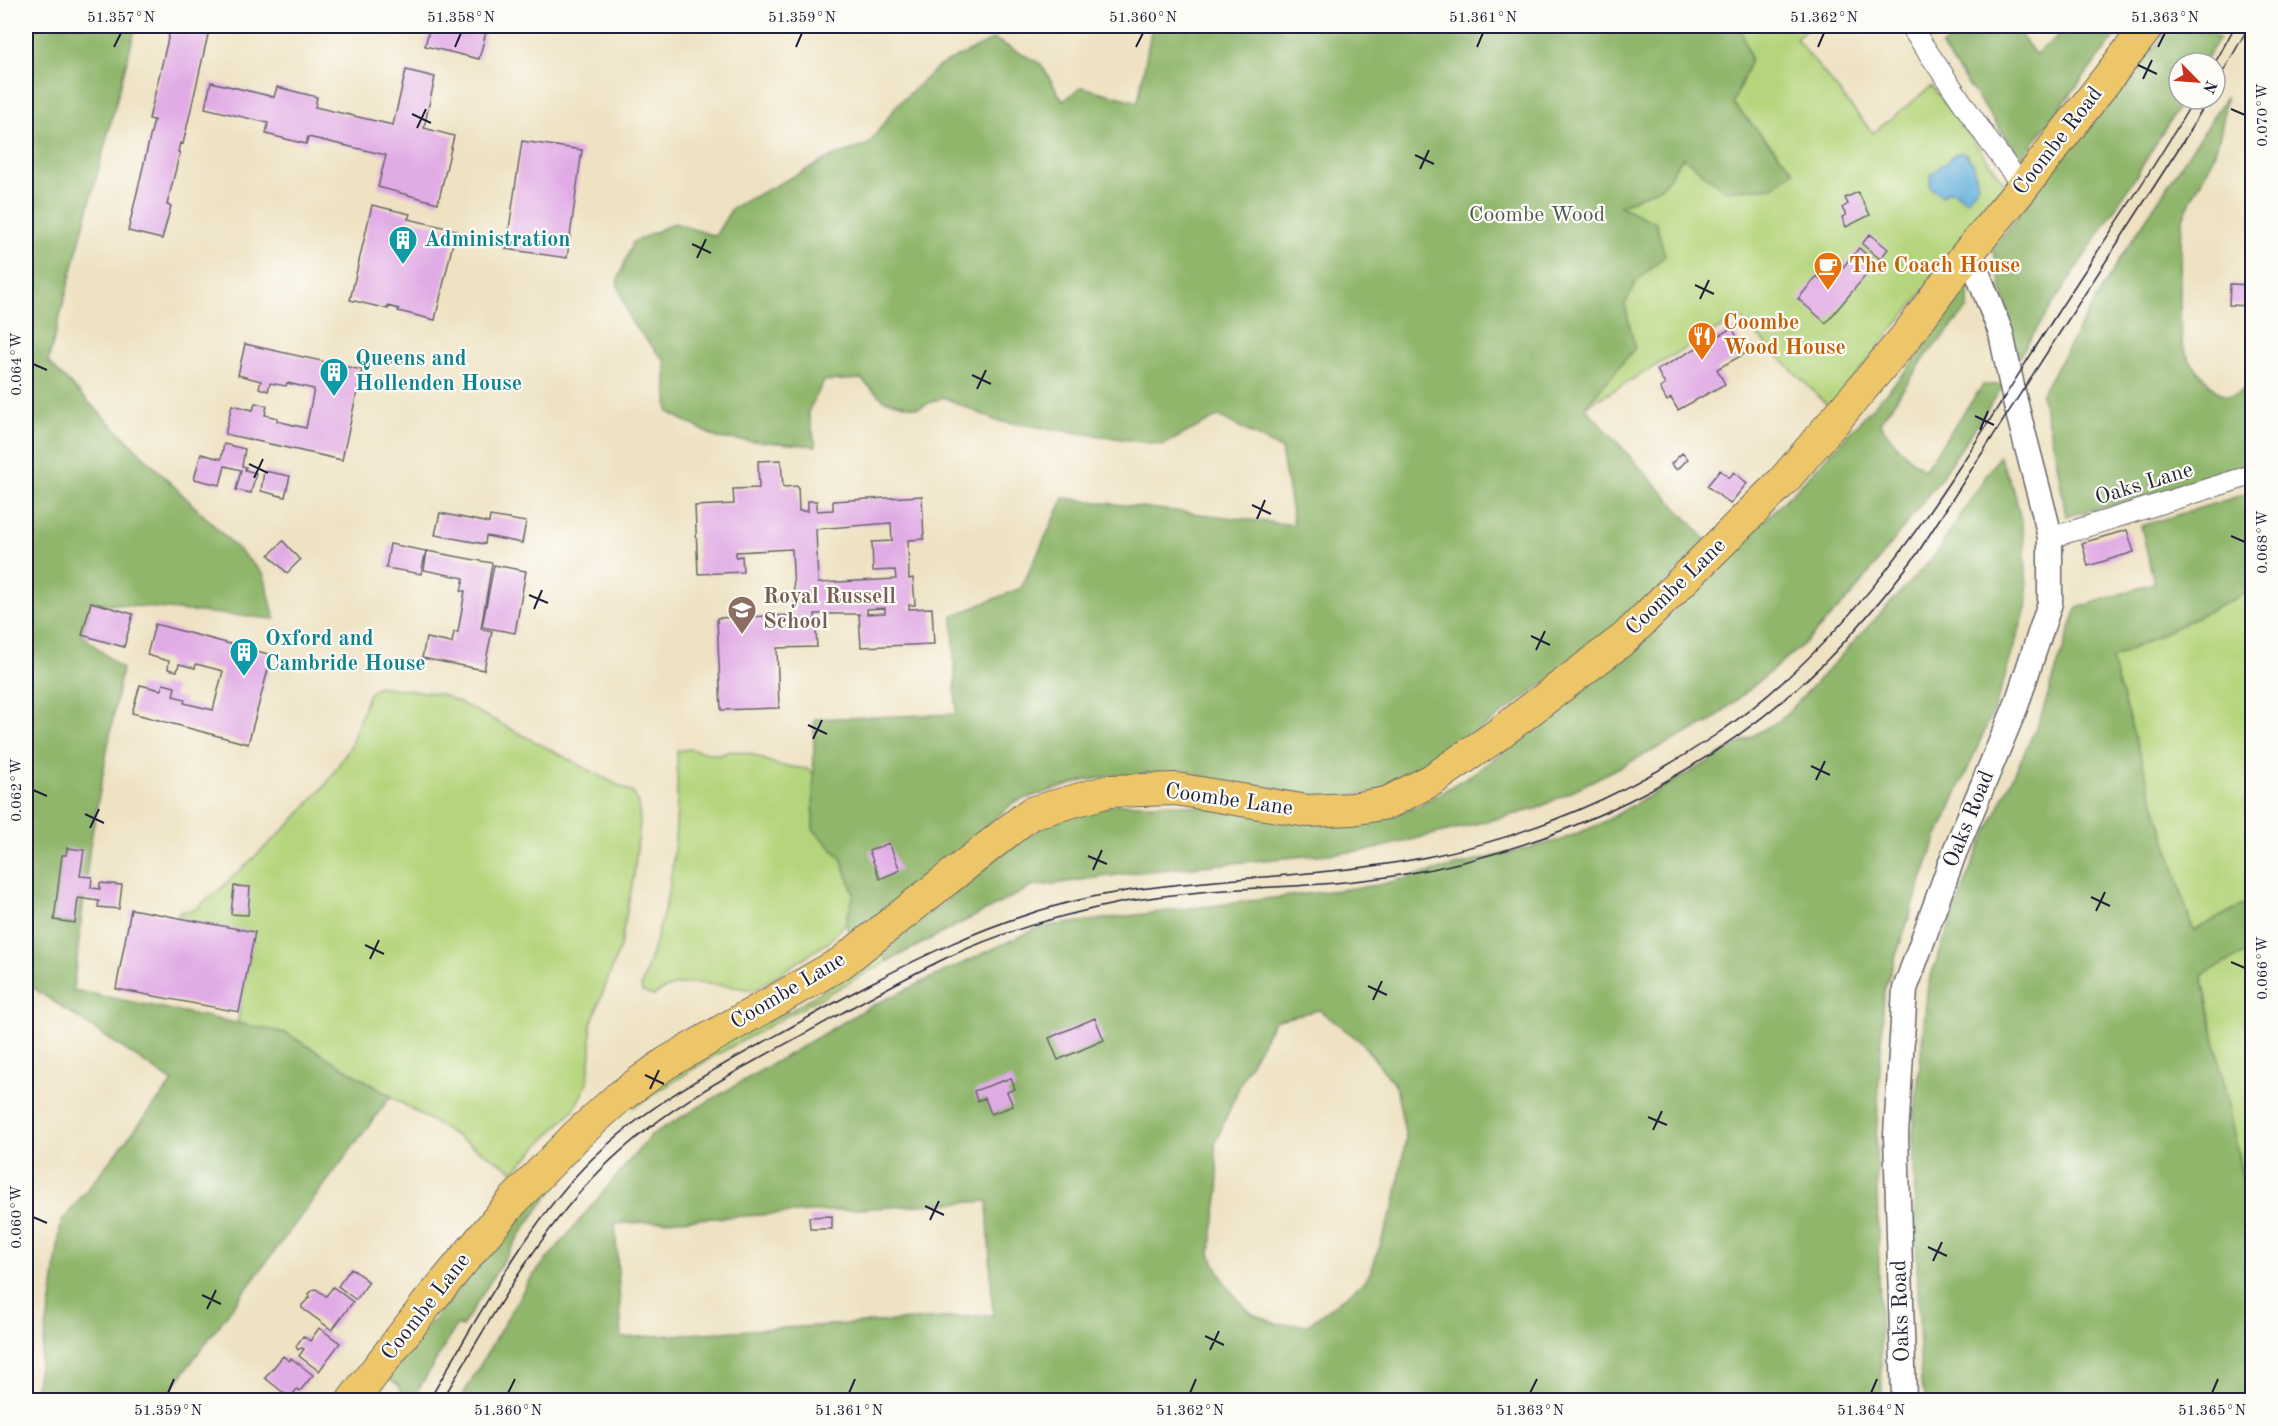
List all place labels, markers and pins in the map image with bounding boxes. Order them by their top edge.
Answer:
building icon: Administration [387,224,419,266]
place label: Administration [424,229,571,251]
cafe icon: The Coach House [1812,250,1844,292]
place label: The Coach House [1849,255,2020,277]
place label: Coombe Wood House [1723,312,1846,359]
restaurant icon: Coombe Wood House [1686,320,1718,362]
place label: Queens and Hollenden House [355,348,522,395]
building icon: Queens and Hollenden House [318,356,350,398]
place label: Royal Russell School [763,586,896,633]
school or university icon: Royal Russell School [726,594,758,636]
place label: Oxford and Cambride House [265,628,426,675]
building icon: Oxford and Cambride House [228,636,260,678]

